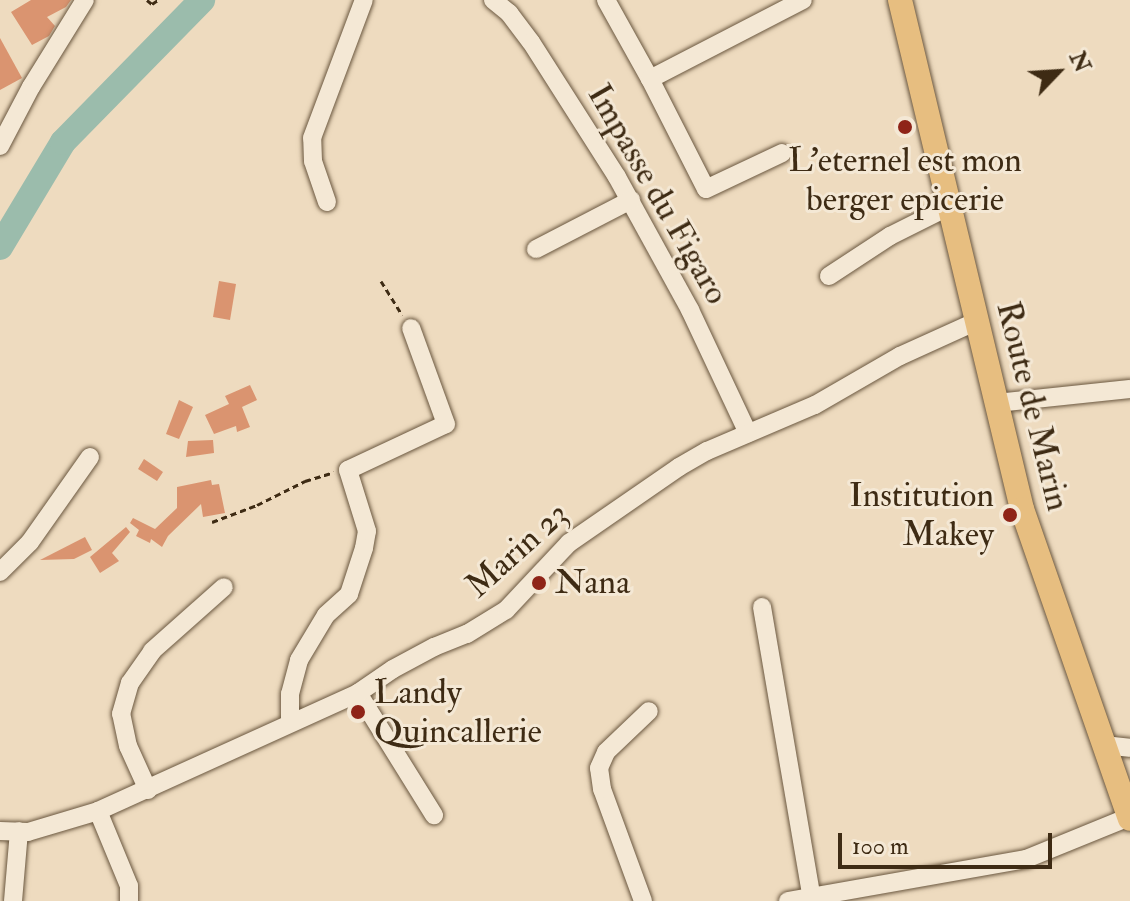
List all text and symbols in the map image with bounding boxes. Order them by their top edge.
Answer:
north arrow [1018,32,1098,112]
text: N [1063,47,1097,77]
street label: Impasse du Figaro [579,77,737,311]
marker: L'eternel est mon berger epicerie [896,118,914,136]
place label: L'eternel est mon berger epicerie [788,140,1022,220]
street label: Route de Marin [987,297,1079,515]
place label: Institution Makey [849,475,994,554]
street label: Marin 23 [458,494,576,606]
marker: Institution Makey [1001,506,1019,524]
place label: Nana [555,563,630,603]
marker: Nana [530,574,548,592]
place label: Landy Quincallerie [374,672,542,752]
marker: Landy Quincallerie [349,703,367,721]
scale bar [842,817,1056,867]
text: 100 m [852,831,909,862]

